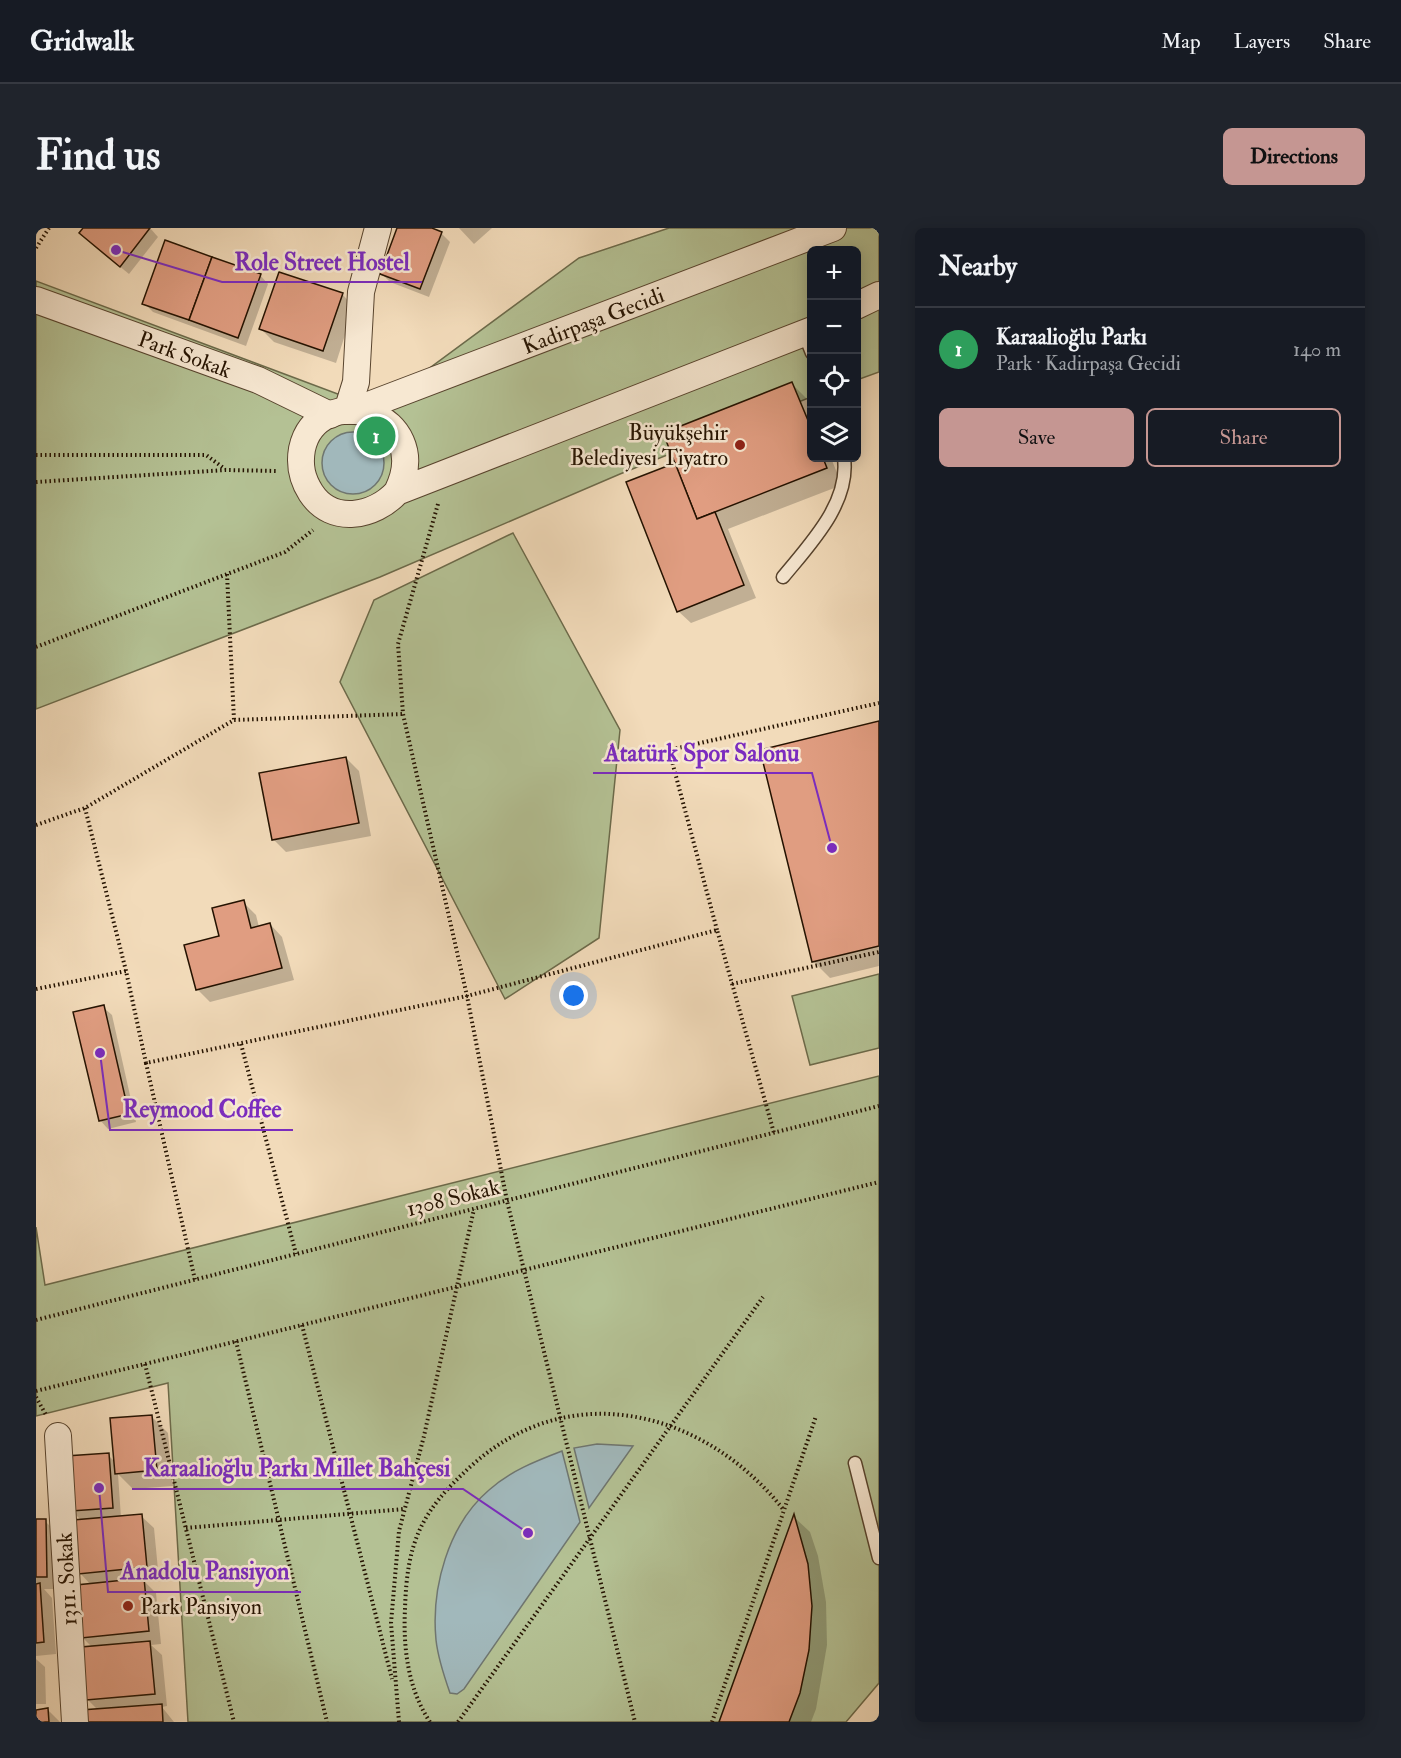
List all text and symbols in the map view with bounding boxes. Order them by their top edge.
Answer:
text: Gridwalk [30,24,134,59]
text: Map [1161,28,1201,55]
text: Layers [1234,28,1290,55]
text: Share [1323,28,1371,55]
button: Directions [1223,128,1365,185]
text: Find us [36,130,160,182]
callout: Role Street Hostel [222,240,422,282]
map controls [807,246,861,462]
button: + [807,246,861,300]
text: Role Street Hostel [234,247,411,278]
text: Nearby [939,251,1017,283]
street label: Kadirpaşa Gecidi [518,281,669,362]
button: − [807,300,861,354]
text: Karaalioğlu Parkı [996,323,1147,351]
street label: Park Sokak [134,325,236,385]
text: 1 [955,337,962,362]
text: 140 m [1293,337,1341,362]
text: Park · Kadirpaşa Gecidi [996,351,1181,376]
button: locate [807,354,861,408]
button: layers [807,408,861,462]
button: Save [939,408,1134,467]
button: Share [1146,408,1341,467]
pin: 1 [356,414,396,458]
place label: Büyükşehir Belediyesi Tiyatro [570,419,729,472]
marker: Büyükşehir Belediyesi Tiyatro [733,438,747,452]
callout: Atatürk Spor Salonu [593,731,812,773]
text: Atatürk Spor Salonu [604,738,800,769]
your location [559,981,588,1010]
callout: Reymood Coffee [110,1088,293,1130]
text: Reymood Coffee [123,1094,282,1125]
street label: 1308 Sokak [404,1173,503,1223]
callout: Karaalioğlu Parkı Millet Bahçesi [132,1447,463,1489]
text: Karaalioğlu Parkı Millet Bahçesi [144,1453,451,1484]
street label: 1311. Sokak [51,1531,83,1626]
callout: Anadolu Pansiyon [108,1550,301,1592]
text: Anadolu Pansiyon [120,1556,290,1587]
place label: Park Pansiyon [140,1593,262,1621]
marker: Park Pansiyon [121,1599,135,1613]

